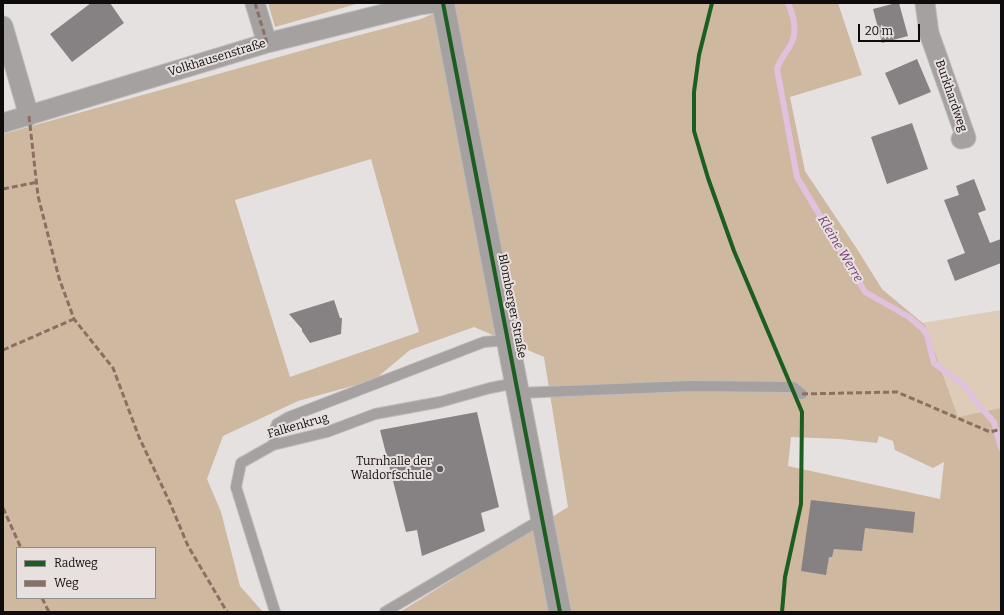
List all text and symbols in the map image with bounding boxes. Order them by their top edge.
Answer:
scale bar [860,16,922,42]
text: 20 m [865,24,893,38]
street label: Volkhausenstraße [166,36,268,80]
street label: Burkhardweg [932,58,970,134]
water label: Kleine Werre [814,213,866,285]
street label: Blomberger Straße [495,253,529,359]
street label: Falkenkrug [266,410,330,442]
place label: Turnhalle der Waldorfschule [351,455,432,483]
marker: Turnhalle der Waldorfschule [435,464,445,474]
legend [16,547,156,599]
text: Radweg [54,556,98,570]
text: Weg [54,576,79,590]

